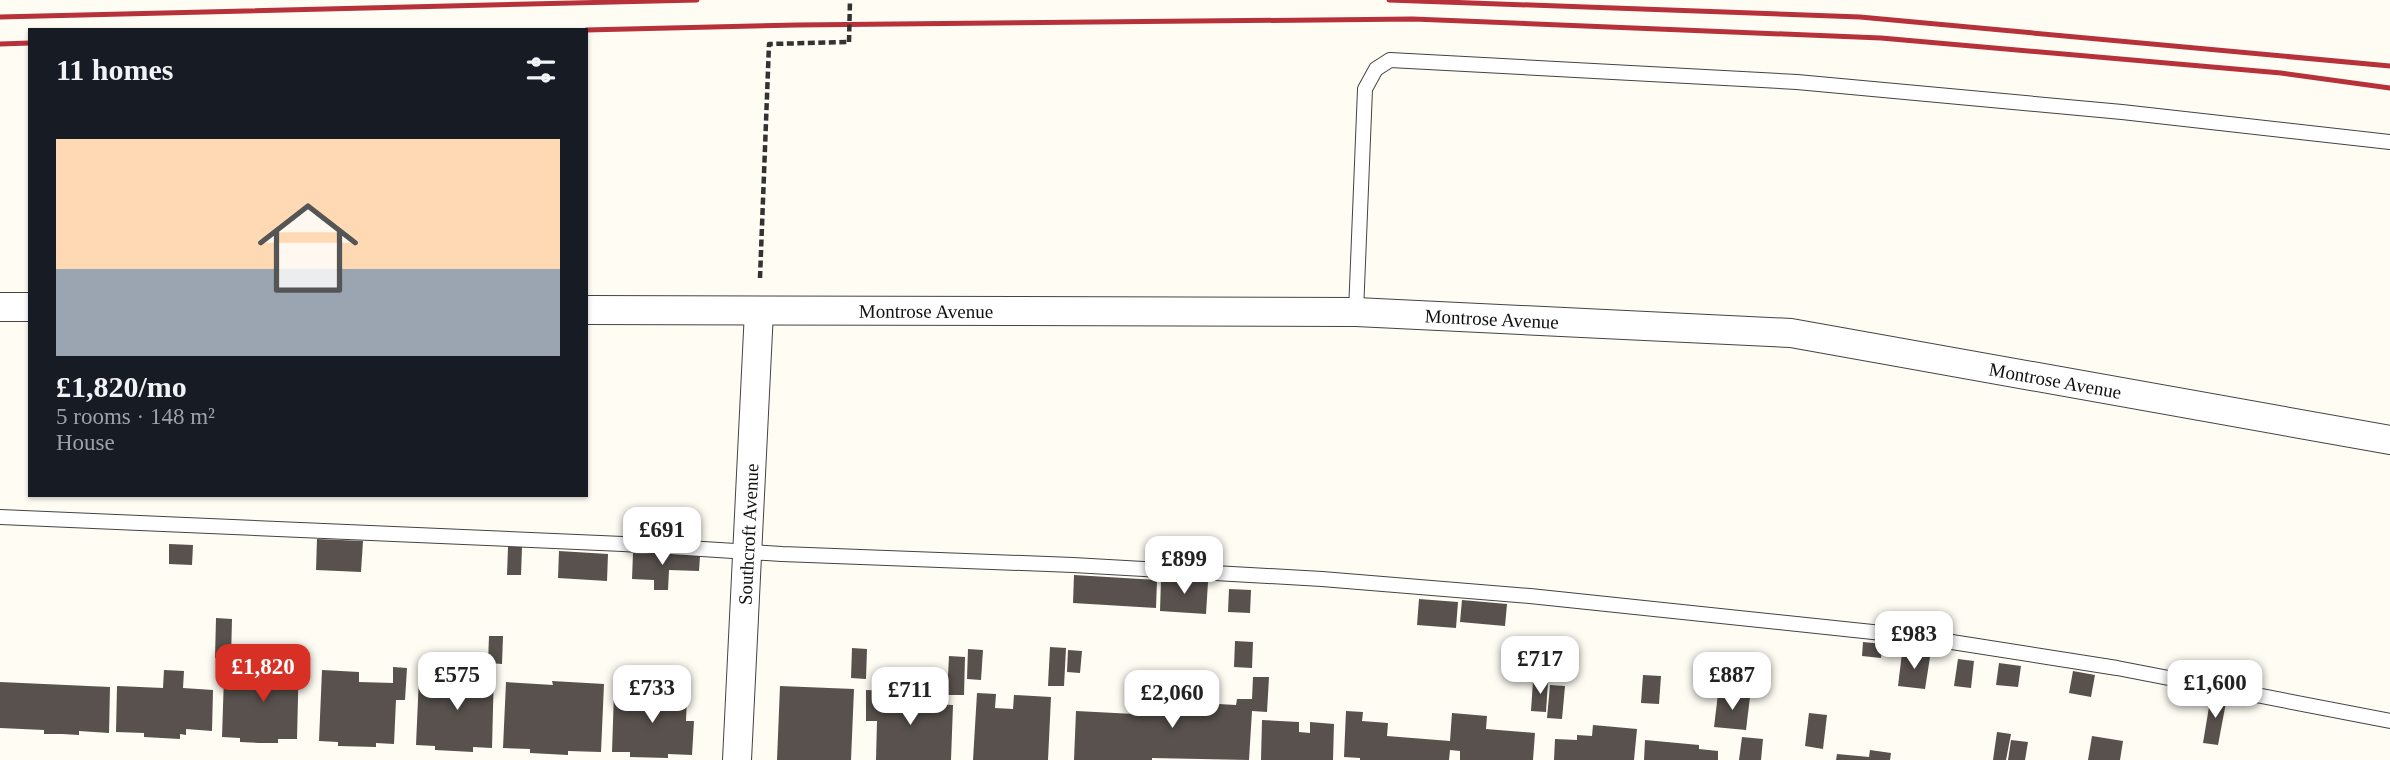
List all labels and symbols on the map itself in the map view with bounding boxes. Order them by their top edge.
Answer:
street label: Montrose Avenue [859,300,993,322]
street label: Montrose Avenue [1424,305,1559,332]
street label: Montrose Avenue [1987,358,2123,402]
street label: Southcroft Avenue [734,463,762,606]
pin: £691 [621,508,703,567]
pin: £899 [1143,536,1225,596]
pin: £983 [1873,612,1955,671]
pin: £717 [1499,636,1581,696]
pin: £1,820 [206,644,320,704]
pin: £575 [416,652,498,712]
pin: £887 [1691,652,1773,712]
pin: £1,600 [2158,660,2272,720]
pin: £733 [611,666,693,725]
pin: £711 [869,668,951,727]
pin: £2,060 [1115,670,1229,730]

